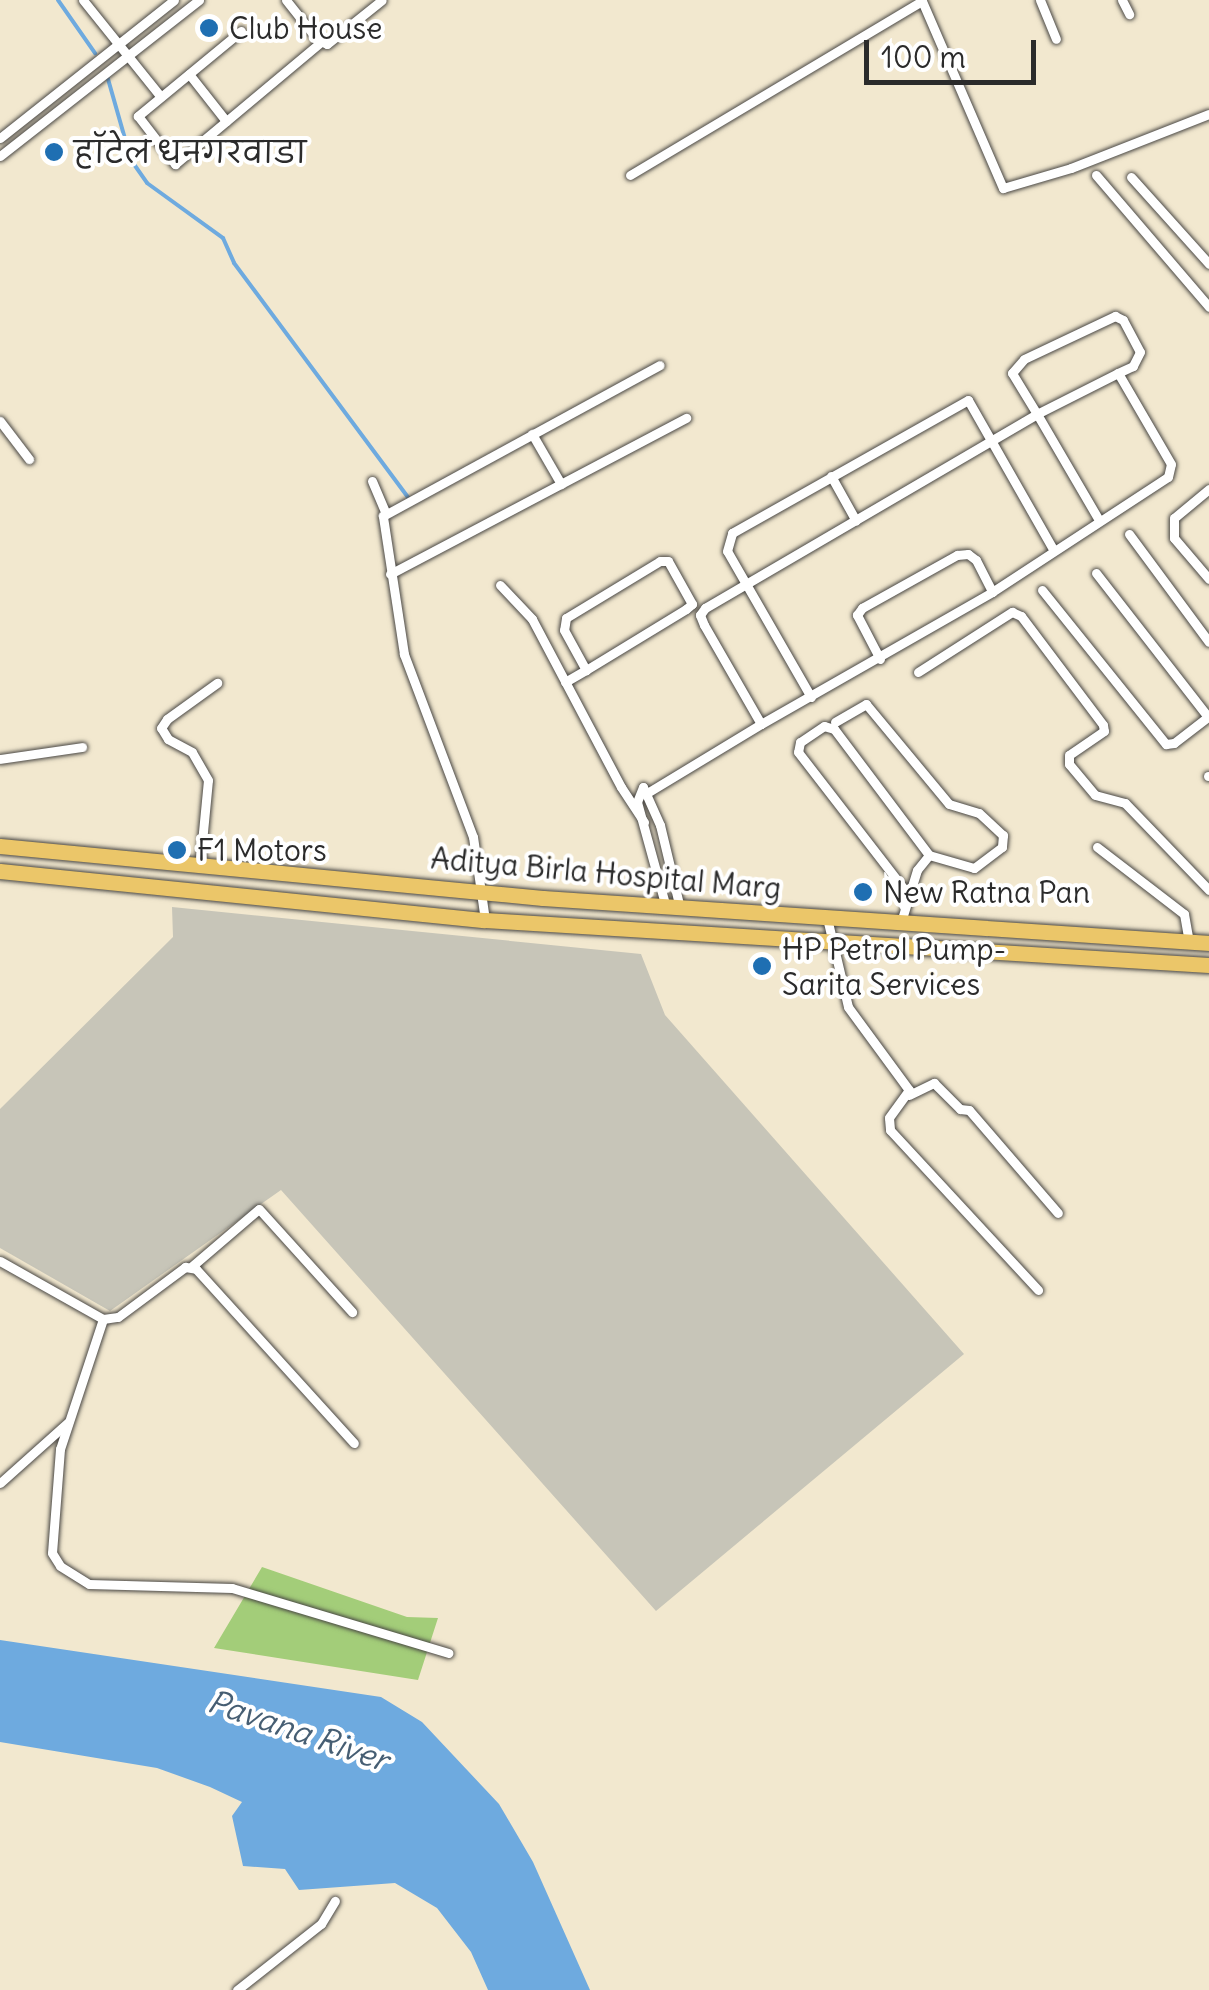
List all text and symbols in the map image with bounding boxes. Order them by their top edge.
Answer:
place label: Club House [229,10,382,46]
marker: Club House [198,17,220,39]
scale bar [869,20,1042,82]
text: 100 m [881,38,966,76]
place label: हॉटेल धनगरवाडा [74,134,306,170]
marker: हॉटेल धनगरवाडा [43,141,65,163]
place label: F1 Motors [197,832,327,868]
marker: F1 Motors [166,839,188,861]
street label: Aditya Birla Hospital Marg [429,840,783,906]
place label: New Ratna Pan [883,874,1090,910]
marker: New Ratna Pan [852,881,874,903]
place label: HP Petrol Pump- Sarita Services [782,931,1006,1002]
marker: HP Petrol Pump- Sarita Services [751,955,773,977]
water label: Pavana River [203,1682,393,1780]

